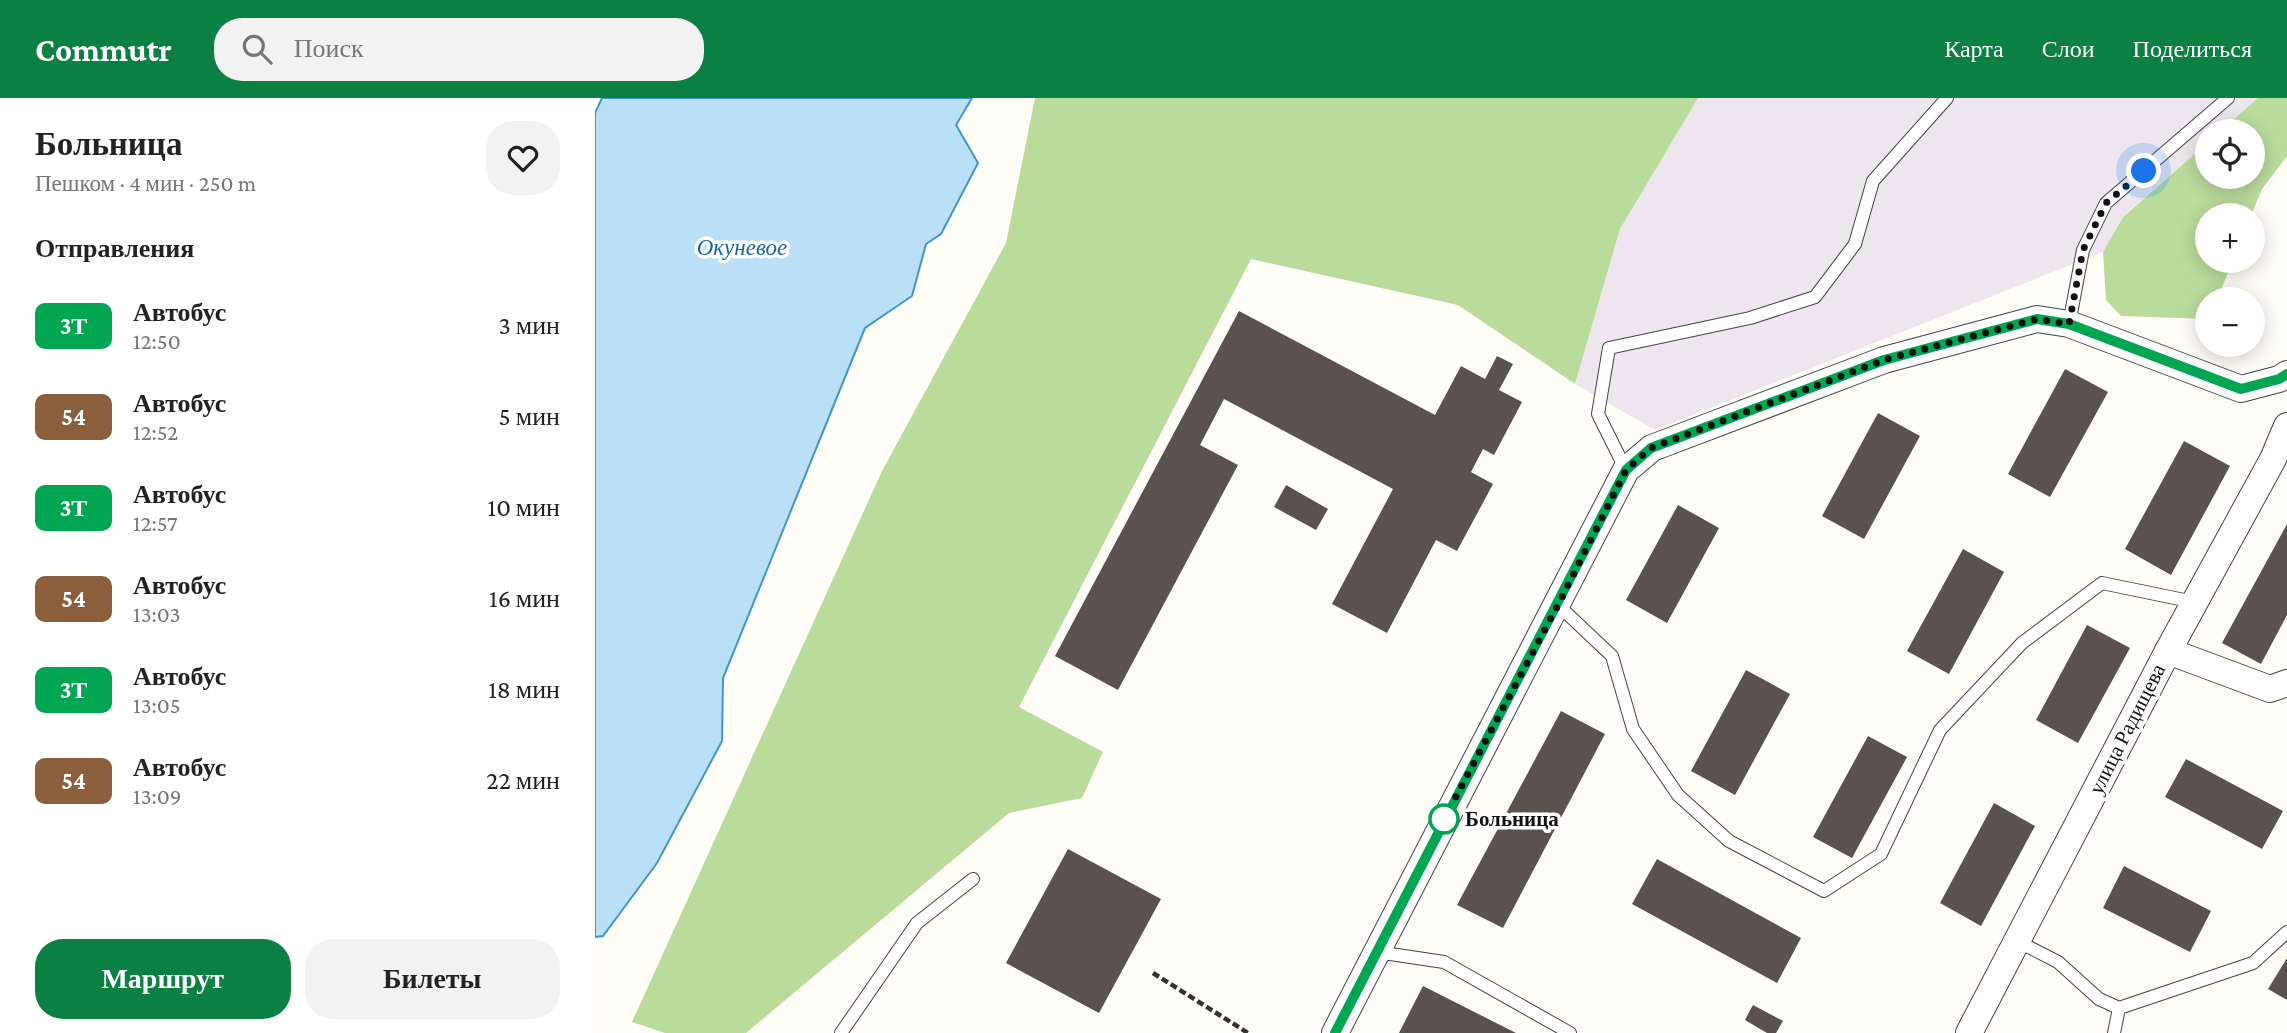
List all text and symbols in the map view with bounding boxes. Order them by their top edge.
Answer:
search box [214,18,704,81]
icon: search [238,30,276,68]
text: Commutr [35,31,172,68]
text: Поиск [294,34,364,63]
text: Карта [1944,35,2004,62]
text: Слои [2042,35,2095,62]
text: Поделиться [2133,35,2252,62]
map controls [2195,119,2265,357]
button: locate [2195,119,2265,189]
button: heart [486,121,560,195]
text: Больница [35,125,182,162]
your location [2126,153,2161,188]
text: Пешком · 4 мин · 250 m [35,170,256,196]
button: + [2195,203,2265,273]
text: Отправления [35,234,194,263]
water label: Окуневое [697,234,787,260]
button: − [2195,287,2265,357]
text: Автобус [133,298,226,327]
text: 3 мин [499,311,560,340]
text: 3Т [60,312,87,339]
text: 12:50 [133,328,181,354]
text: Автобус [133,389,226,418]
text: 5 мин [499,402,560,431]
text: 54 [61,403,86,430]
text: 12:52 [133,419,178,445]
text: Автобус [133,480,226,509]
text: 10 мин [488,493,560,522]
text: 3Т [60,494,87,521]
text: 12:57 [133,510,178,536]
text: Автобус [133,571,226,600]
text: 16 мин [489,584,560,613]
text: 54 [61,585,86,612]
text: 13:03 [133,601,181,627]
street label: улица Радищева [2084,659,2170,798]
text: Автобус [133,662,226,691]
text: 18 мин [488,675,560,704]
text: 3Т [60,676,87,703]
text: 13:05 [133,692,181,718]
text: Автобус [133,753,226,782]
text: 22 мин [486,766,560,795]
text: 54 [61,767,86,794]
text: 13:09 [133,783,182,809]
marker: Больница [1429,804,1459,834]
place label: Больница [1465,807,1559,831]
button: Маршрут [35,939,291,1019]
button: Билеты [305,939,560,1019]

